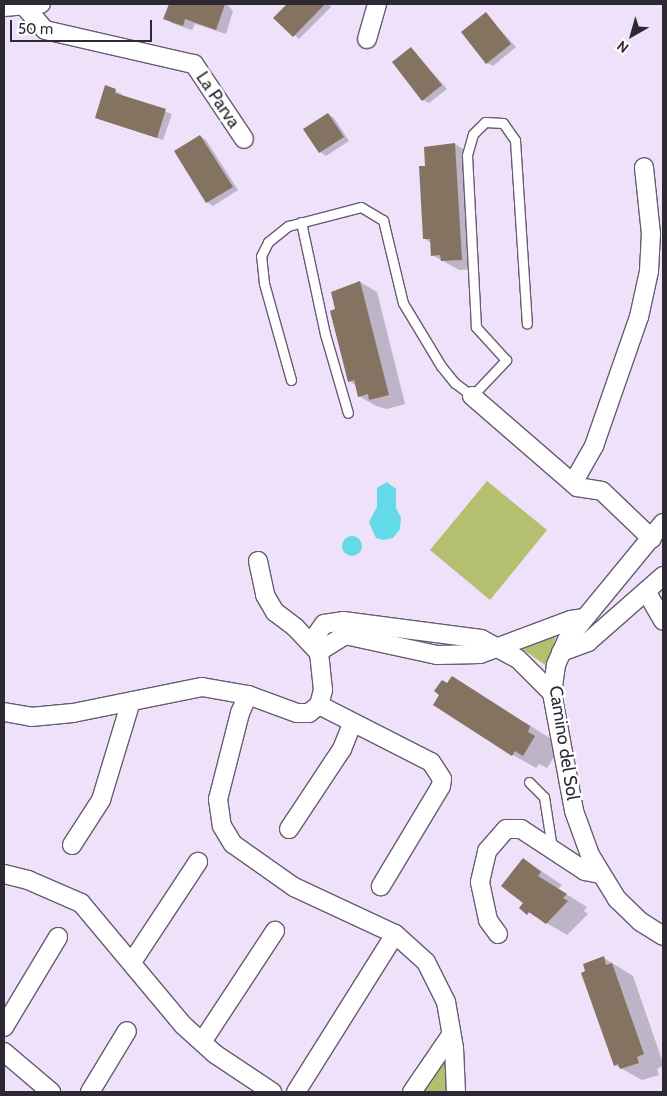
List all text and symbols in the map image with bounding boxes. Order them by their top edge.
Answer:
scale bar [12,10,155,42]
north arrow [607,10,657,60]
text: 50 m [18,20,53,38]
text: N [613,37,632,57]
street label: La Parva [191,68,245,132]
street label: Camino del Sol [544,684,584,802]

